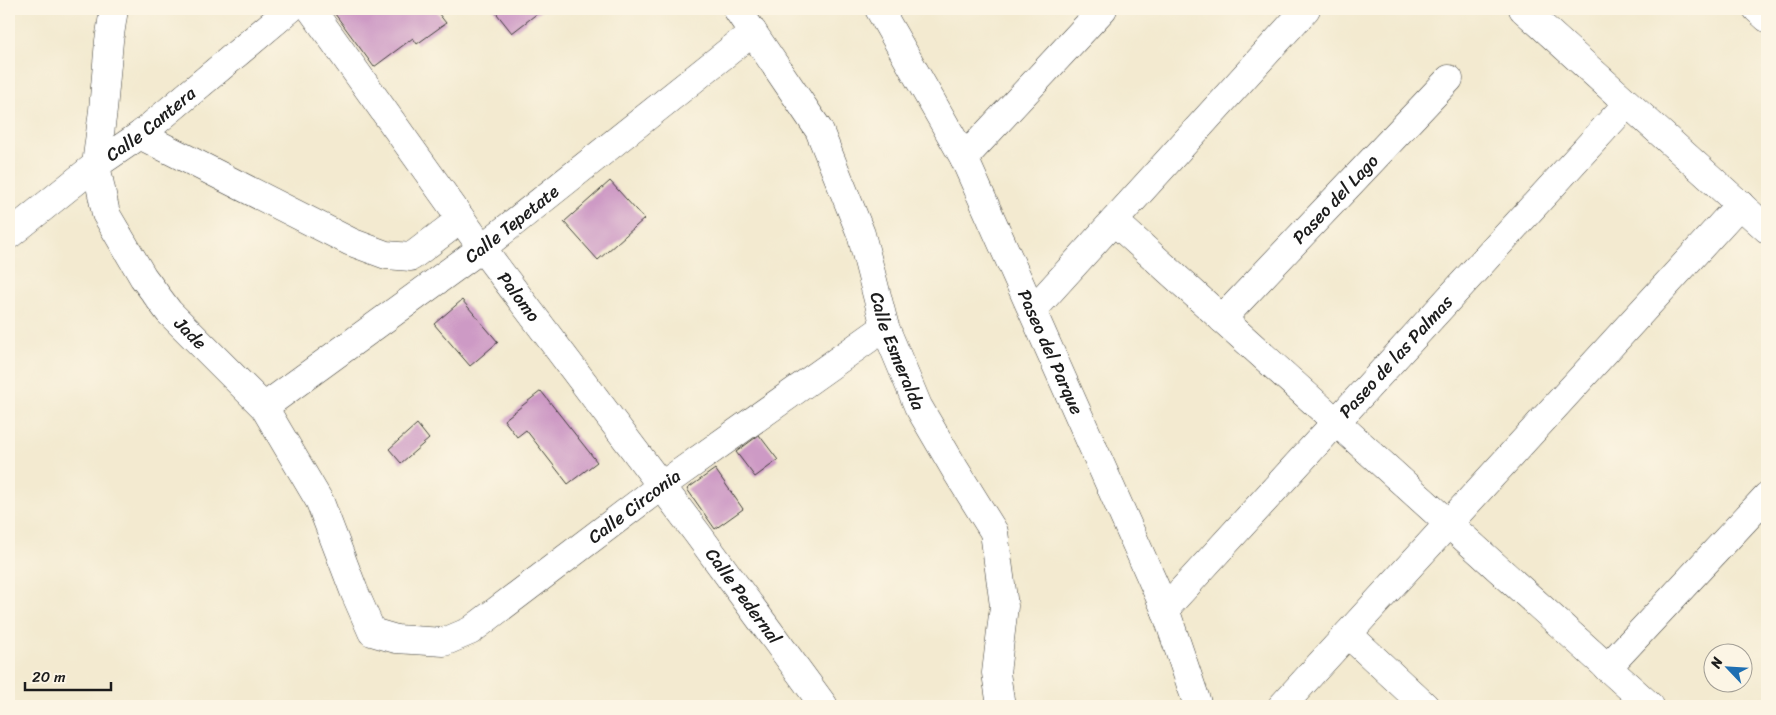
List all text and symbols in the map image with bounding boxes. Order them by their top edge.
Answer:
street label: Calle Cantera [99,78,204,170]
street label: Paseo del Lago [1284,146,1387,252]
street label: Calle Tepetate [458,176,566,272]
street label: Palomo [489,264,549,329]
street label: Paseo del Parque [1008,284,1093,420]
street label: Paseo de las Palmas [1331,287,1461,426]
street label: Calle Esmeralda [861,288,934,416]
street label: Jade [166,309,215,358]
street label: Calle Circonia [581,461,688,552]
street label: Calle Pedernal [697,541,790,652]
north arrow [1704,642,1754,692]
text: N [1703,653,1730,673]
scale bar [25,660,111,692]
text: 20 m [32,664,66,690]

